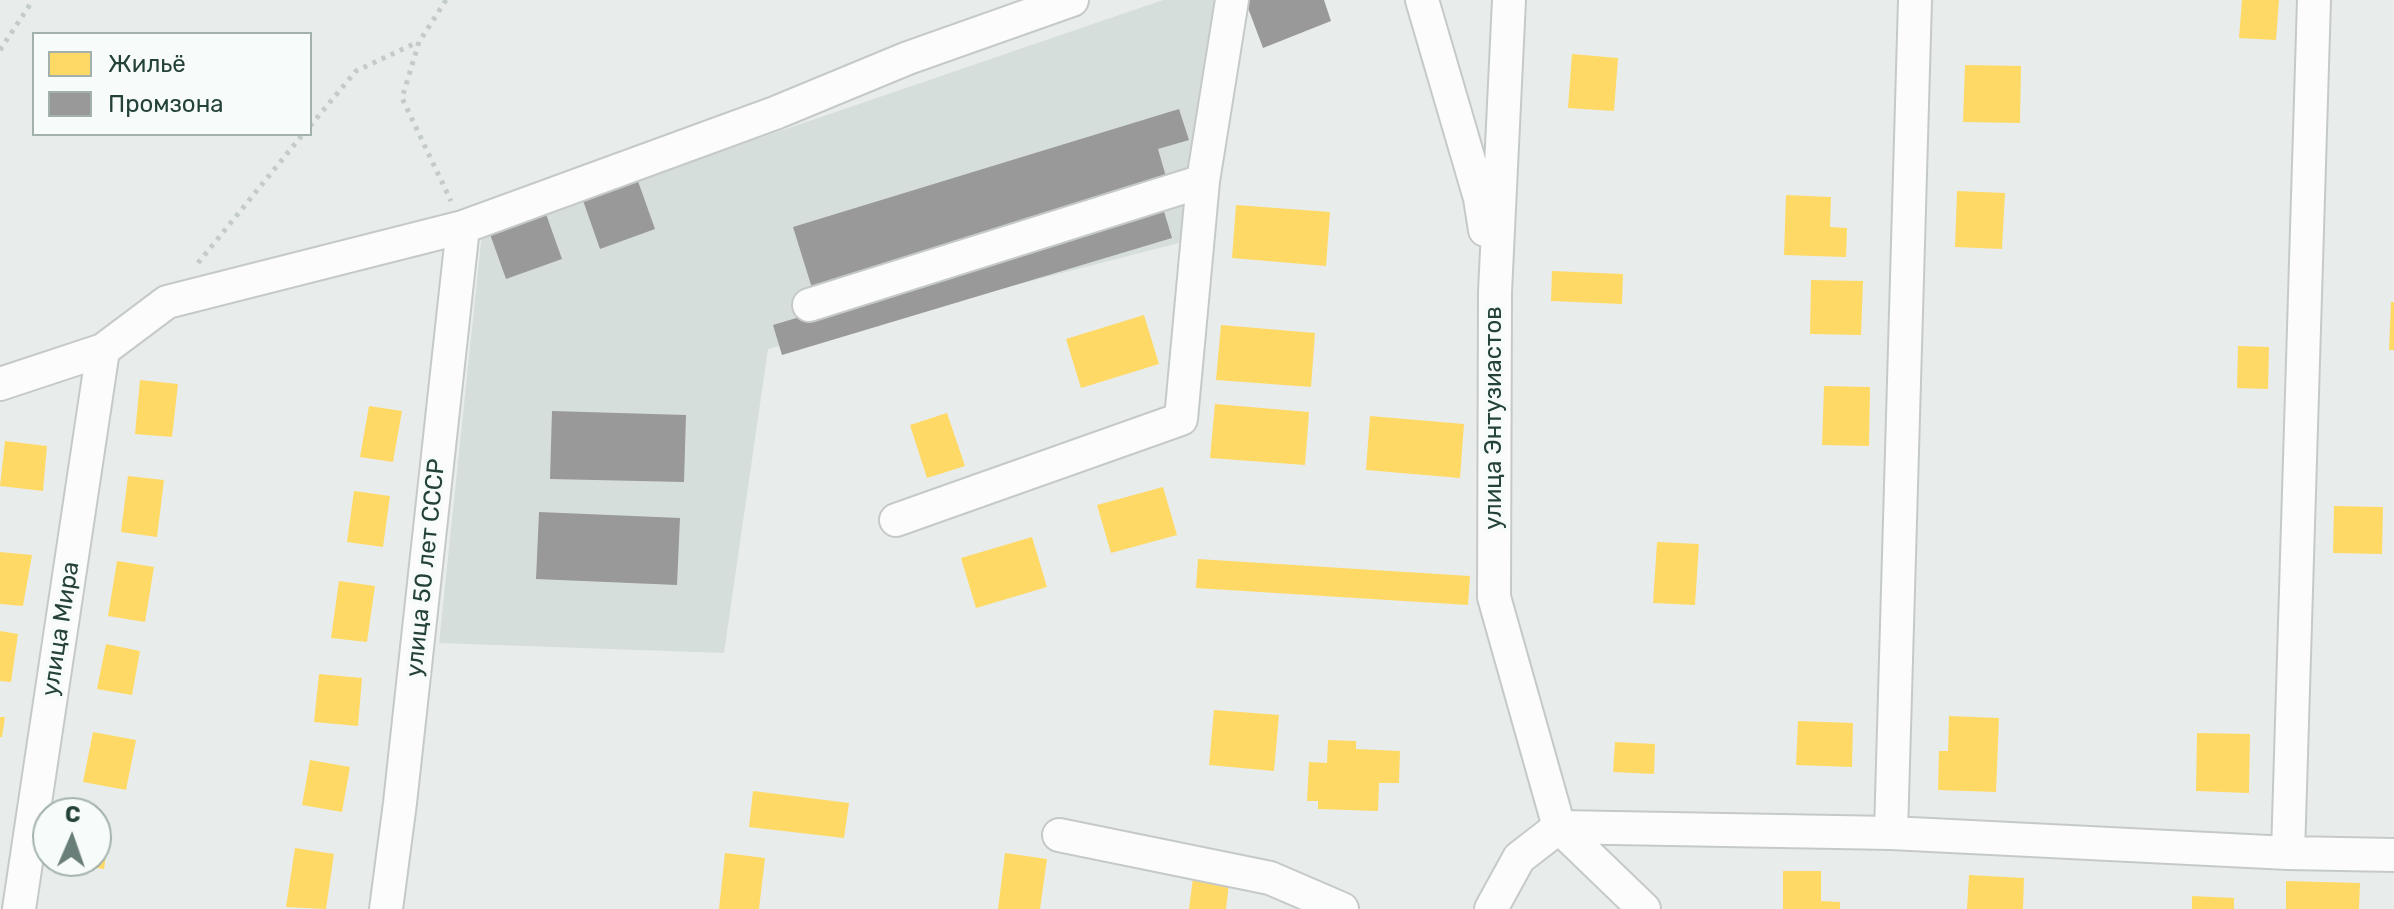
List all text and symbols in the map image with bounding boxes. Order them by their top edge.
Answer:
legend [32,32,312,136]
text: Жильё [108,50,186,78]
text: Промзона [108,90,224,118]
street label: улица Энтузиастов [1480,306,1508,530]
street label: улица 50 лет СССР [400,458,452,678]
street label: улица Мира [36,560,86,698]
north arrow [32,797,112,877]
text: С [65,801,81,828]

